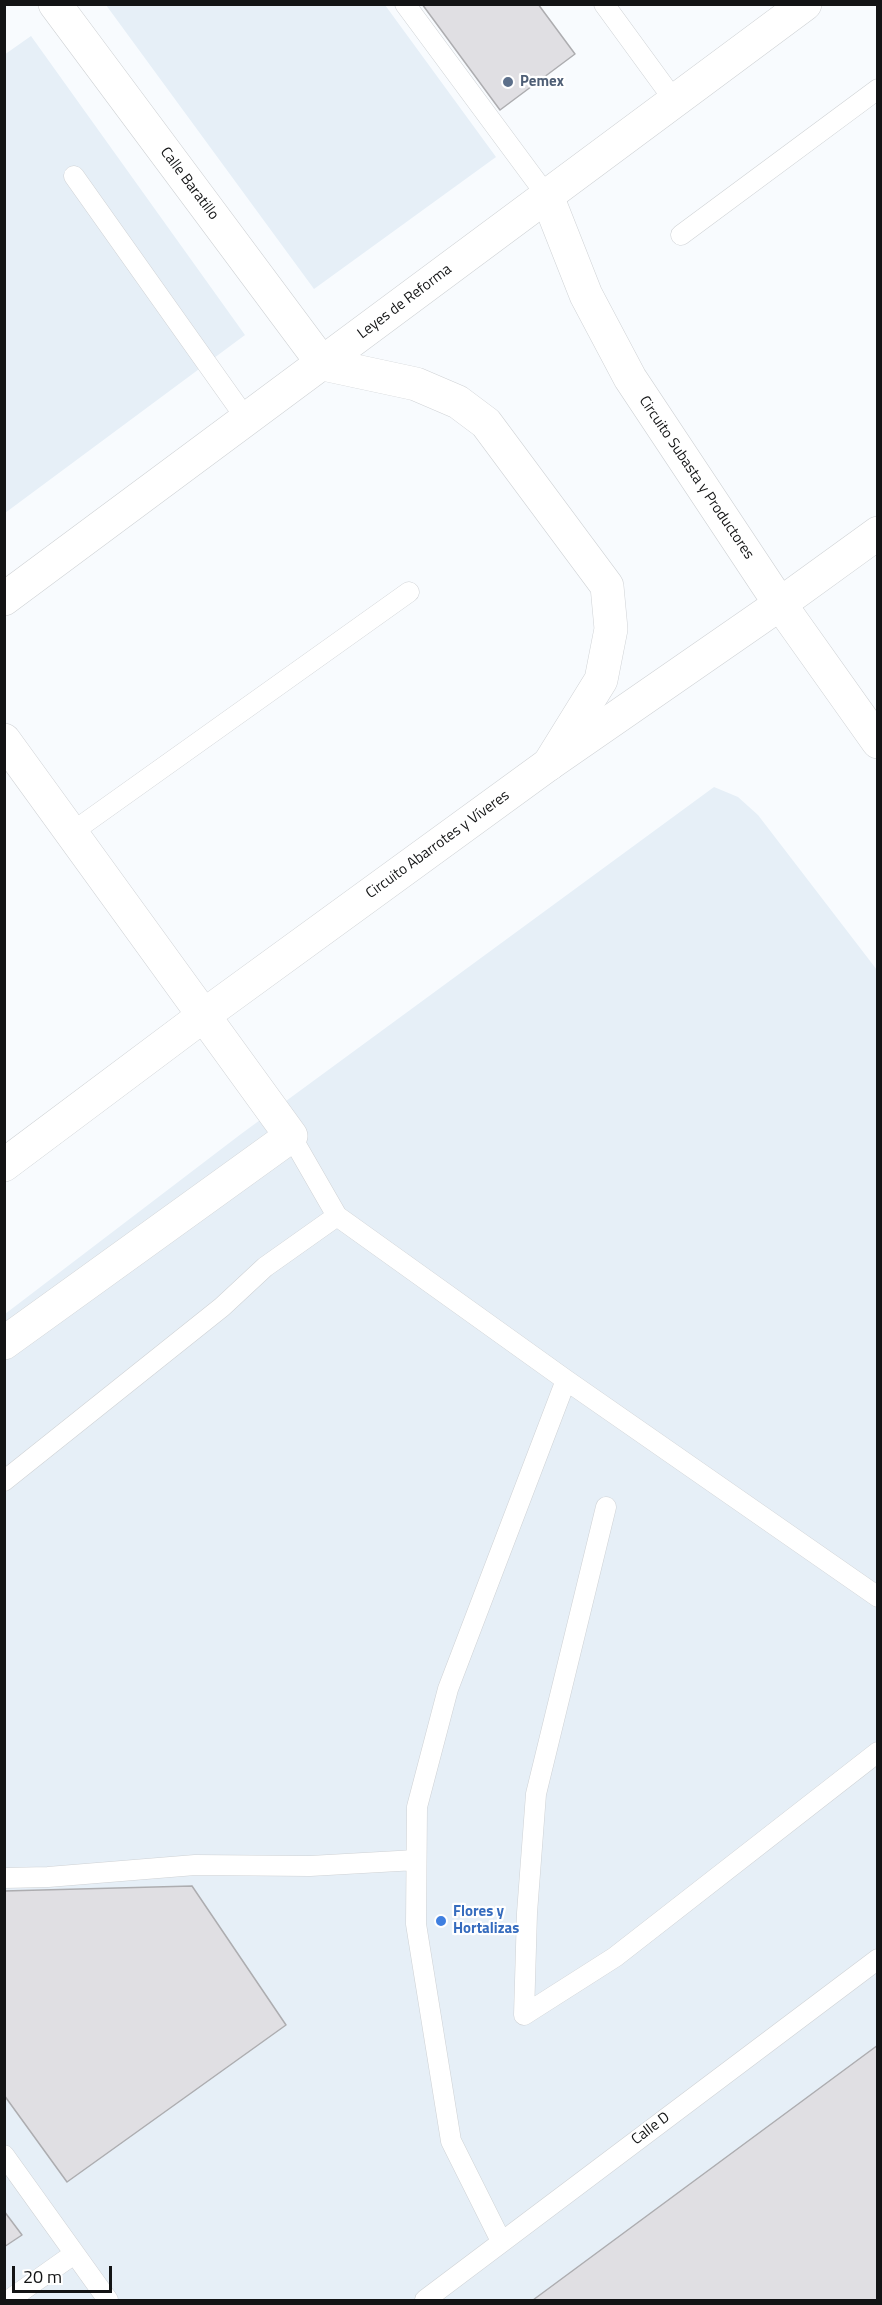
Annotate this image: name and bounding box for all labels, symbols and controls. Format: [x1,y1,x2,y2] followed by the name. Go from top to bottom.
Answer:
[520,73,564,91] place label: Pemex
[501,75,515,89] marker: Pemex
[156,144,222,224] street label: Calle Baratillo
[354,261,456,343] street label: Leyes de Reforma
[635,393,757,563] street label: Circuito Subasta y Productores
[363,787,513,903] street label: Circuito Abarrotes y Víveres
[453,1903,519,1938] place label: Flores y Hortalizas
[434,1914,448,1928] marker: Flores y Hortalizas
[628,2109,674,2149] street label: Calle D
[15,2254,116,2292] scale bar
[23,2263,62,2290] text: 20 m

